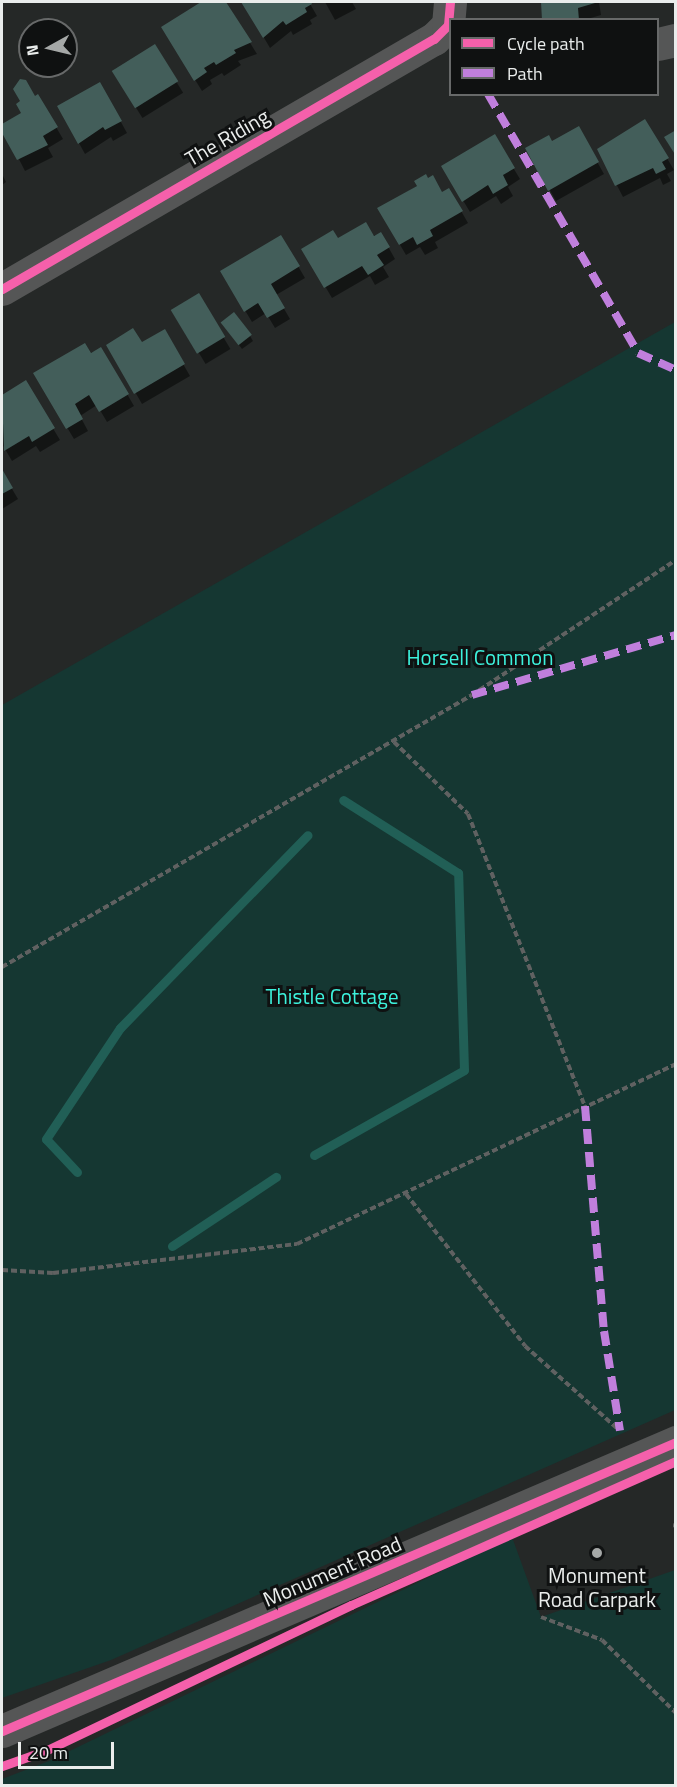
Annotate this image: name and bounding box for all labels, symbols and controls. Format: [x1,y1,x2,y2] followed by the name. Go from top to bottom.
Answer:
[18,18,78,78] north arrow
[449,18,659,96] legend
[507,30,585,57] text: Cycle path
[20,43,45,57] text: N
[507,60,543,87] text: Path
[180,103,274,171] street label: The Riding
[407,644,553,670] park label: Horsell Common
[265,983,399,1009] park label: Thistle Cottage
[259,1531,405,1611] street label: Monument Road
[590,1546,604,1560] marker: Monument Road Carpark
[538,1562,656,1612] place label: Monument Road Carpark
[21,1730,117,1768] scale bar
[29,1739,68,1766] text: 20 m

